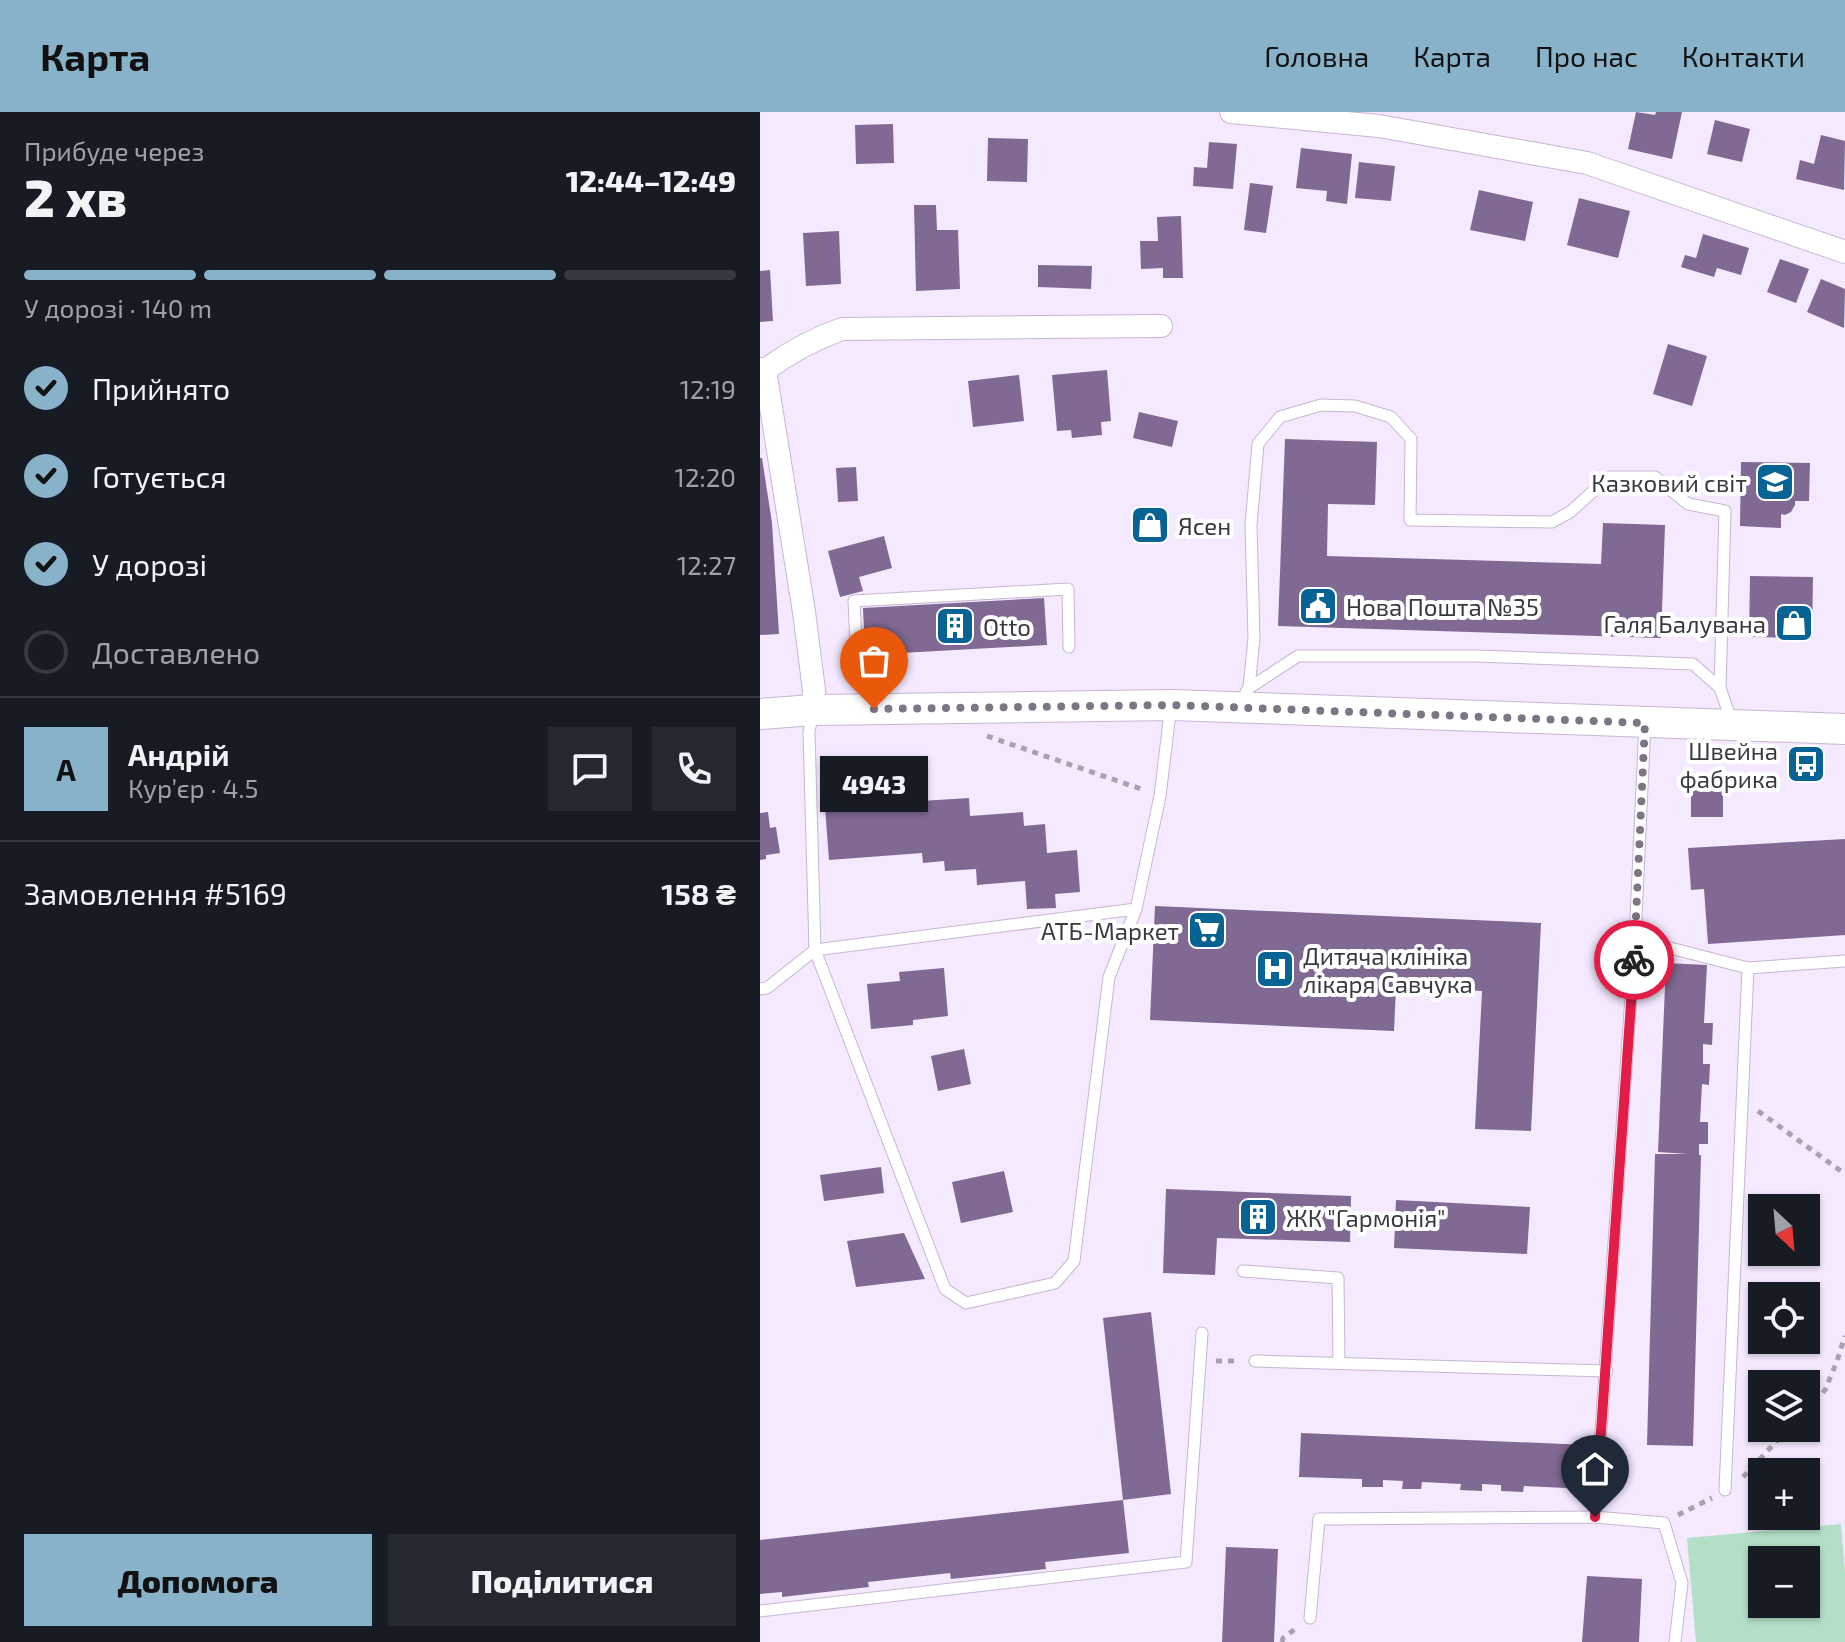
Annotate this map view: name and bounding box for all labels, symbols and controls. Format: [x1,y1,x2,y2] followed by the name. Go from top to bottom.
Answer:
[40,33,150,79] text: Карта
[1264,39,1369,73] text: Головна
[1413,39,1491,73] text: Карта
[1535,39,1638,73] text: Про нас
[1682,39,1805,73] text: Контакти
[24,135,204,166] text: Прибуде через
[566,162,736,198] text: 12:44–12:49
[24,165,127,227] text: 2 хв
[24,292,212,323] text: У дорозі · 140 m
[24,366,68,410] icon: check
[92,370,230,406] text: Прийнято
[680,373,736,404] text: 12:19
[24,454,68,498] icon: check
[92,458,227,494] text: Готується
[675,461,736,492] text: 12:20
[1754,461,1796,503] school or university icon: Казковий світ
[1591,468,1747,497] place label: Казковий світ
[1129,504,1171,546] shop icon: Ясен
[1178,511,1231,540] place label: Ясен
[24,542,68,586] icon: check
[92,546,207,582] text: У дорозі
[677,549,736,580] text: 12:27
[1297,585,1339,627] public building icon: Нова Пошта №35
[1346,592,1539,621] place label: Нова Пошта №35
[1773,602,1815,644] shop icon: Галя Балувана
[934,605,976,647] building icon: Otto
[1604,609,1766,639] place label: Галя Балувана
[983,612,1031,641] place label: Otto
[840,627,908,709] pin
[92,634,260,670] text: Доставлено
[852,639,896,683] icon: bag
[548,727,632,811] button: chat
[652,727,736,811] button: phone
[128,736,229,772] text: Андрій
[1680,736,1778,793] place label: Швейна фабрика
[1785,743,1827,785] bus stop icon: Швейна фабрика
[56,751,76,787] text: А
[820,757,928,813] callout: 4943
[842,768,906,799] text: 4943
[128,772,258,803] text: Кур’єр · 4.5
[24,875,287,911] text: Замовлення #5169
[661,875,736,911] text: 158 ₴
[1186,909,1228,951] supermarket icon: АТБ-Маркет
[1041,916,1179,945] place label: АТБ-Маркет
[1594,920,1674,1000] courier
[1612,938,1656,982] icon: bike
[1303,941,1473,999] place label: Дитяча клініка лікаря Савчука
[1254,948,1296,990] hospital icon: Дитяча клініка лікаря Савчука
[1748,1194,1820,1266] north arrow
[1748,1194,1820,1618] map controls
[1237,1196,1279,1238] building icon: ЖК "Гармонія"
[1286,1203,1445,1232] place label: ЖК "Гармонія"
[1748,1282,1820,1354] button: locate
[1748,1370,1820,1442] button: layers
[1561,1435,1629,1517] pin
[1573,1447,1617,1491] icon: home
[1748,1458,1820,1530] button: +
[24,1534,372,1626] button: Допомога
[388,1534,736,1626] button: Поділитися
[1748,1546,1820,1618] button: −

